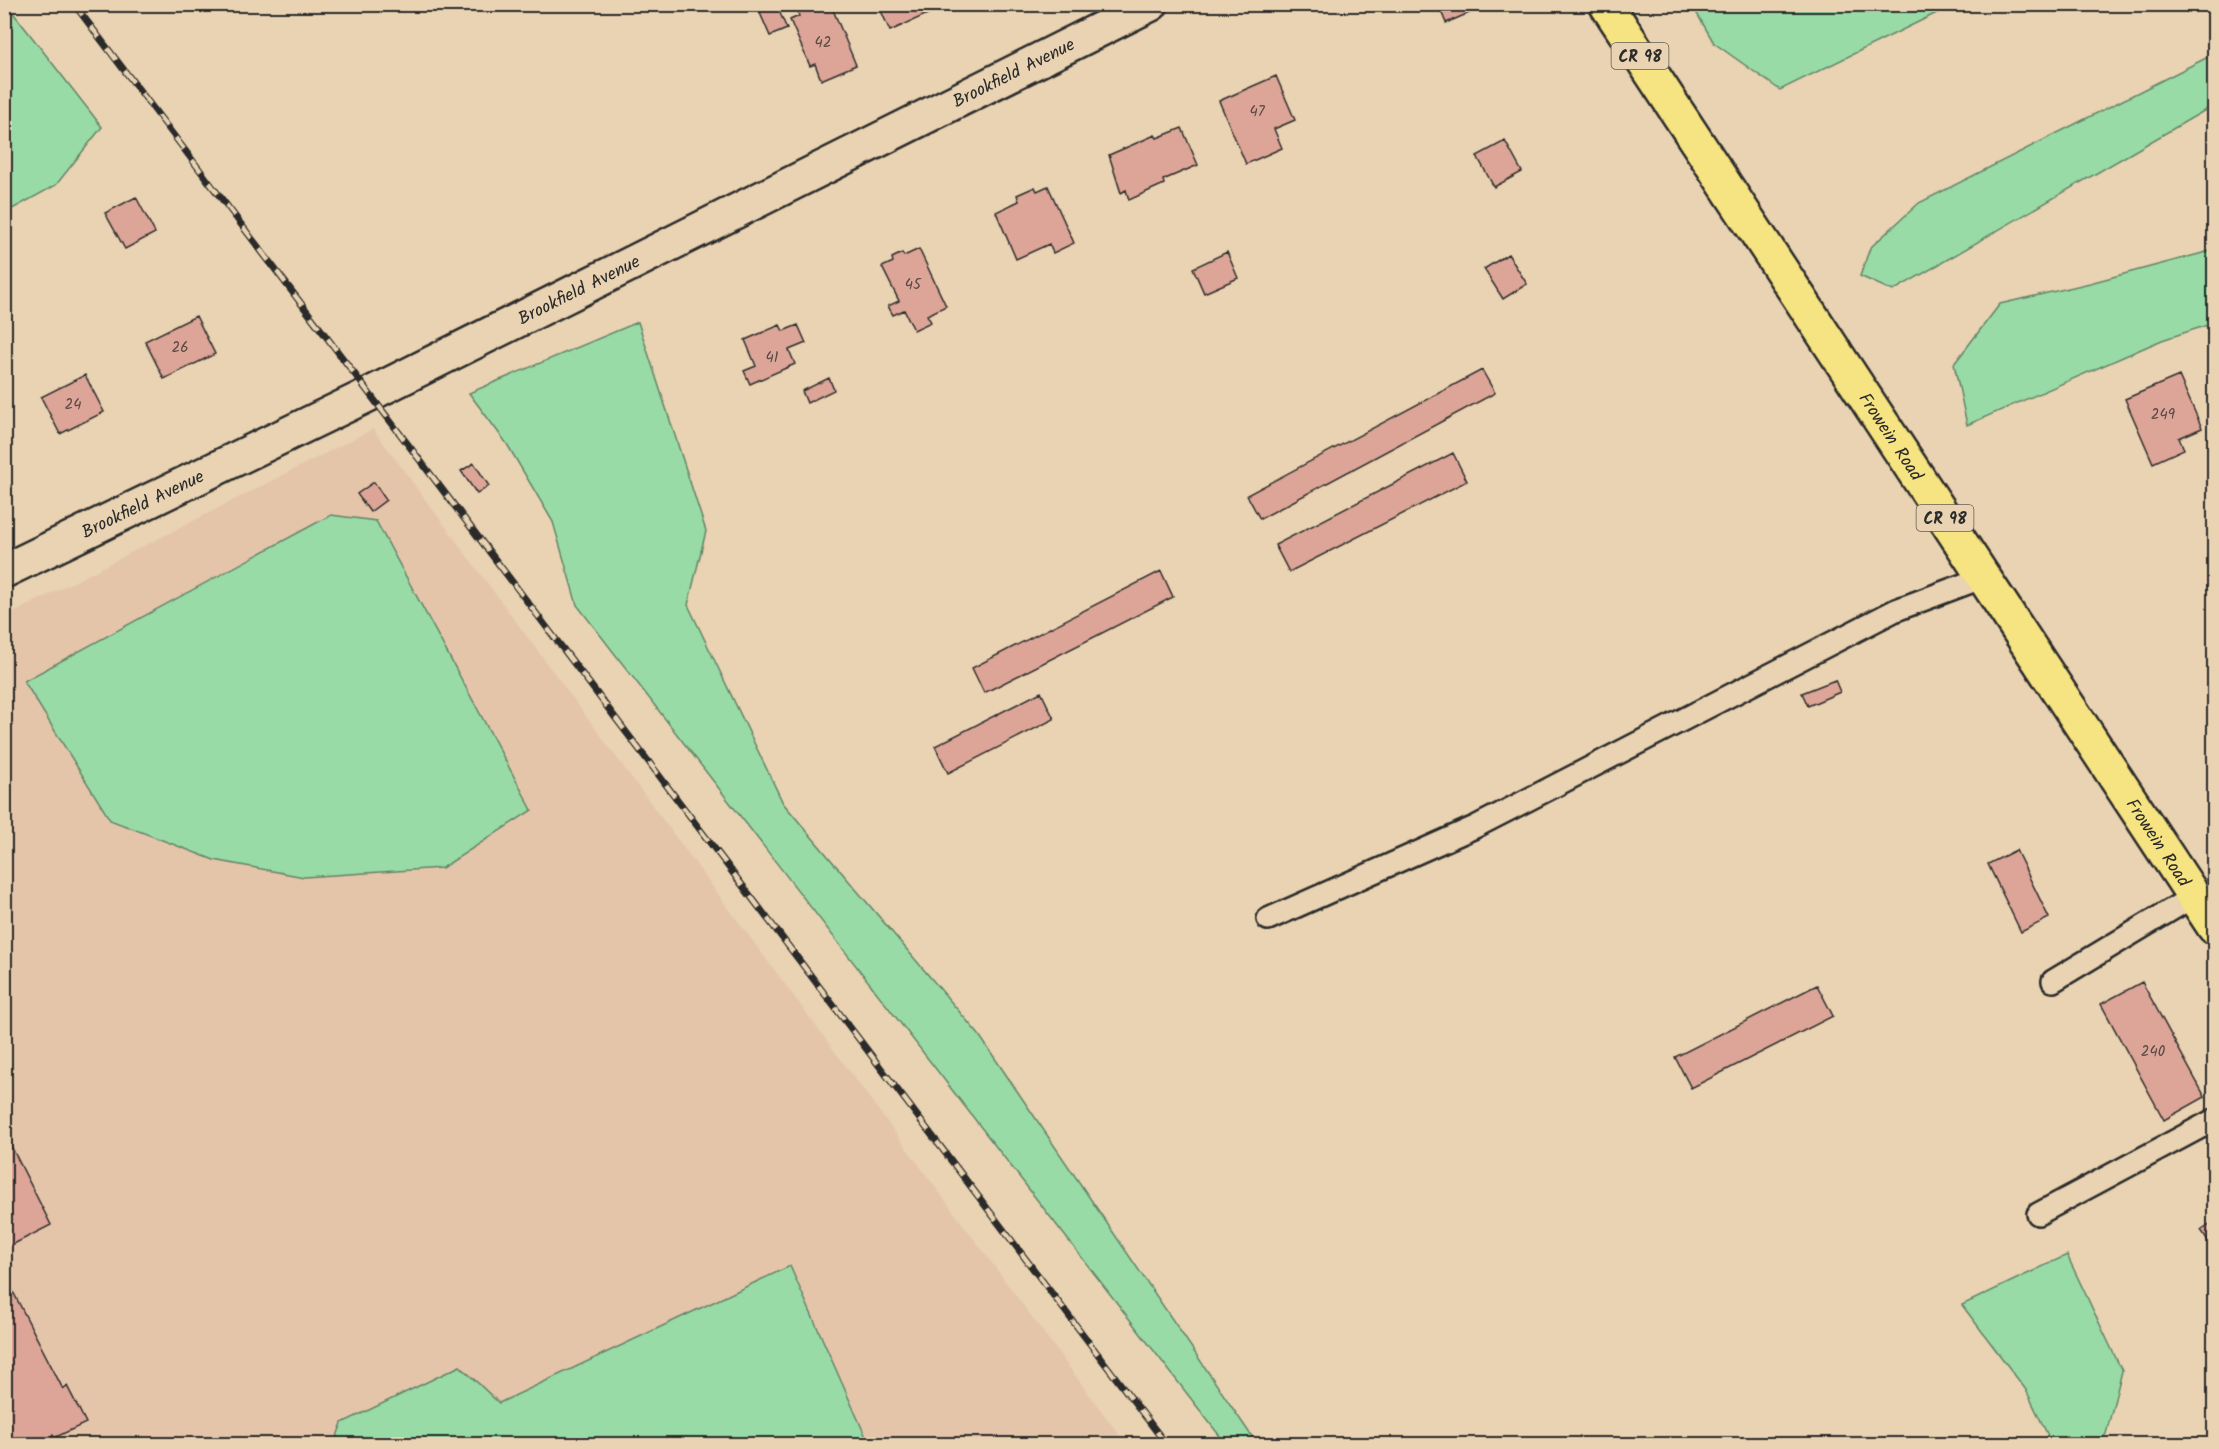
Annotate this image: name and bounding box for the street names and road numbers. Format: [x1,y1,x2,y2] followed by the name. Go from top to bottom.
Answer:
[948,31,1081,117] street label: Brookfield Avenue
[1612,43,1668,69] road number: CR 98
[513,248,646,334] street label: Brookfield Avenue
[1850,387,1930,488] street label: Frowein Road
[77,463,210,547] street label: Brookfield Avenue
[1916,505,1974,531] road number: CR 98
[2117,793,2197,894] street label: Frowein Road

